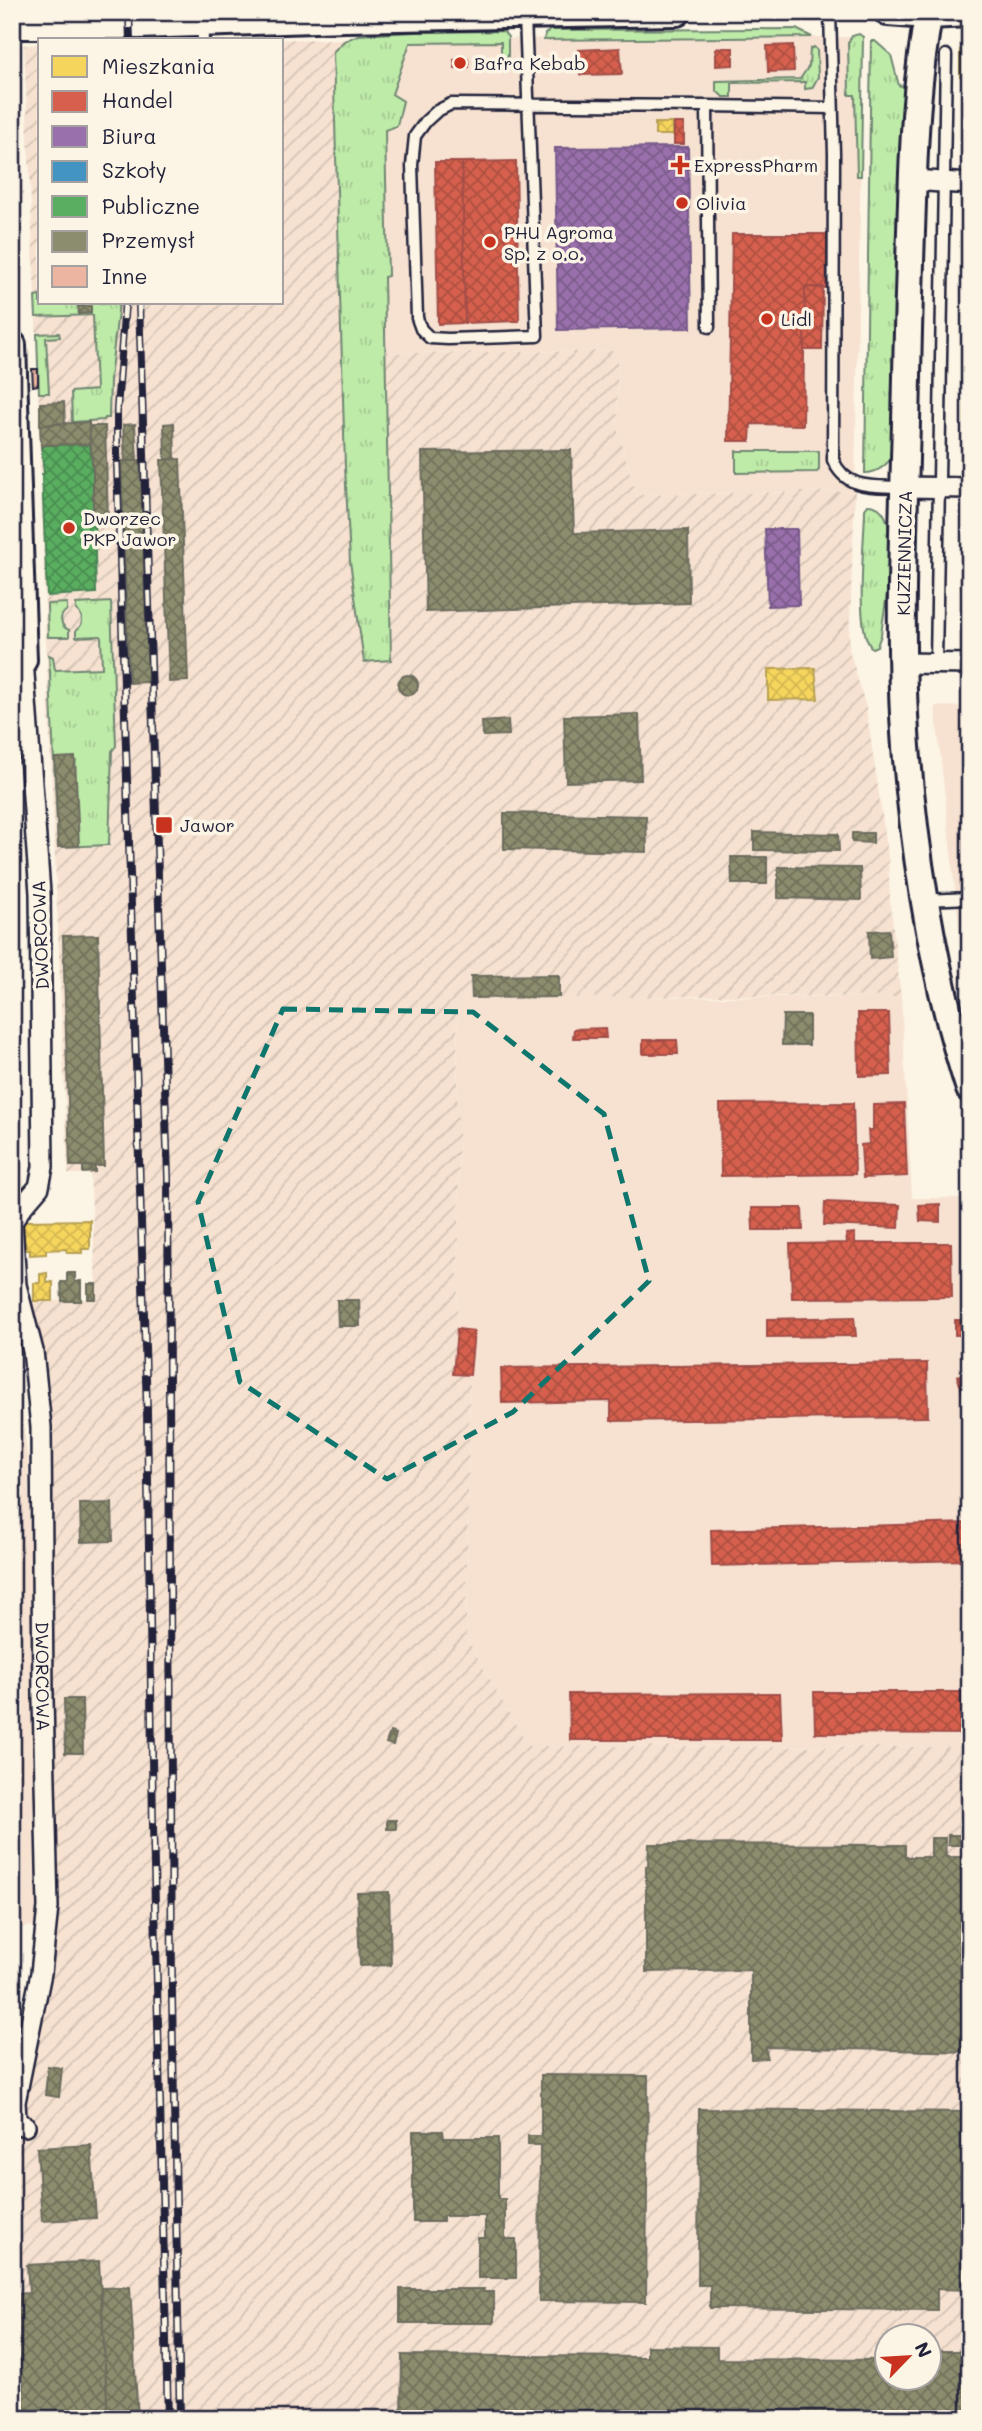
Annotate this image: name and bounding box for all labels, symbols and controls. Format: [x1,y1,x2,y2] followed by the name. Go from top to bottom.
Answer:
[38,38,284,304] legend
[474,51,586,75] place label: Bafra Kebab
[102,52,215,79] text: Mieszkania
[452,55,468,71] marker: Bafra Kebab
[102,86,173,113] text: Handel
[102,122,157,149] text: Biura
[694,153,818,177] place label: ExpressPharm
[102,156,167,183] text: Szkoły
[672,157,688,173] marker: ExpressPharm
[696,191,747,215] place label: Olivia
[102,192,200,219] text: Publiczne
[674,195,690,211] marker: Olivia
[504,220,614,265] place label: PHU Agroma Sp. z o.o.
[102,226,195,253] text: Przemysł
[482,234,498,250] marker: PHU Agroma Sp. z o.o.
[102,262,147,289] text: Inne
[781,307,812,331] place label: Lidl
[759,311,775,327] marker: Lidl
[891,490,917,616] street label: KUZIENNICZA
[83,506,176,551] place label: Dworzec PKP Jawor
[61,520,77,536] marker: Dworzec PKP Jawor
[180,813,235,837] place label: Jawor
[154,815,174,835] marker: Jawor
[26,880,54,990] street label: DWORCOWA
[30,1622,56,1731] street label: DWORCOWA
[874,2322,944,2392] north arrow
[909,2338,938,2361] text: N

